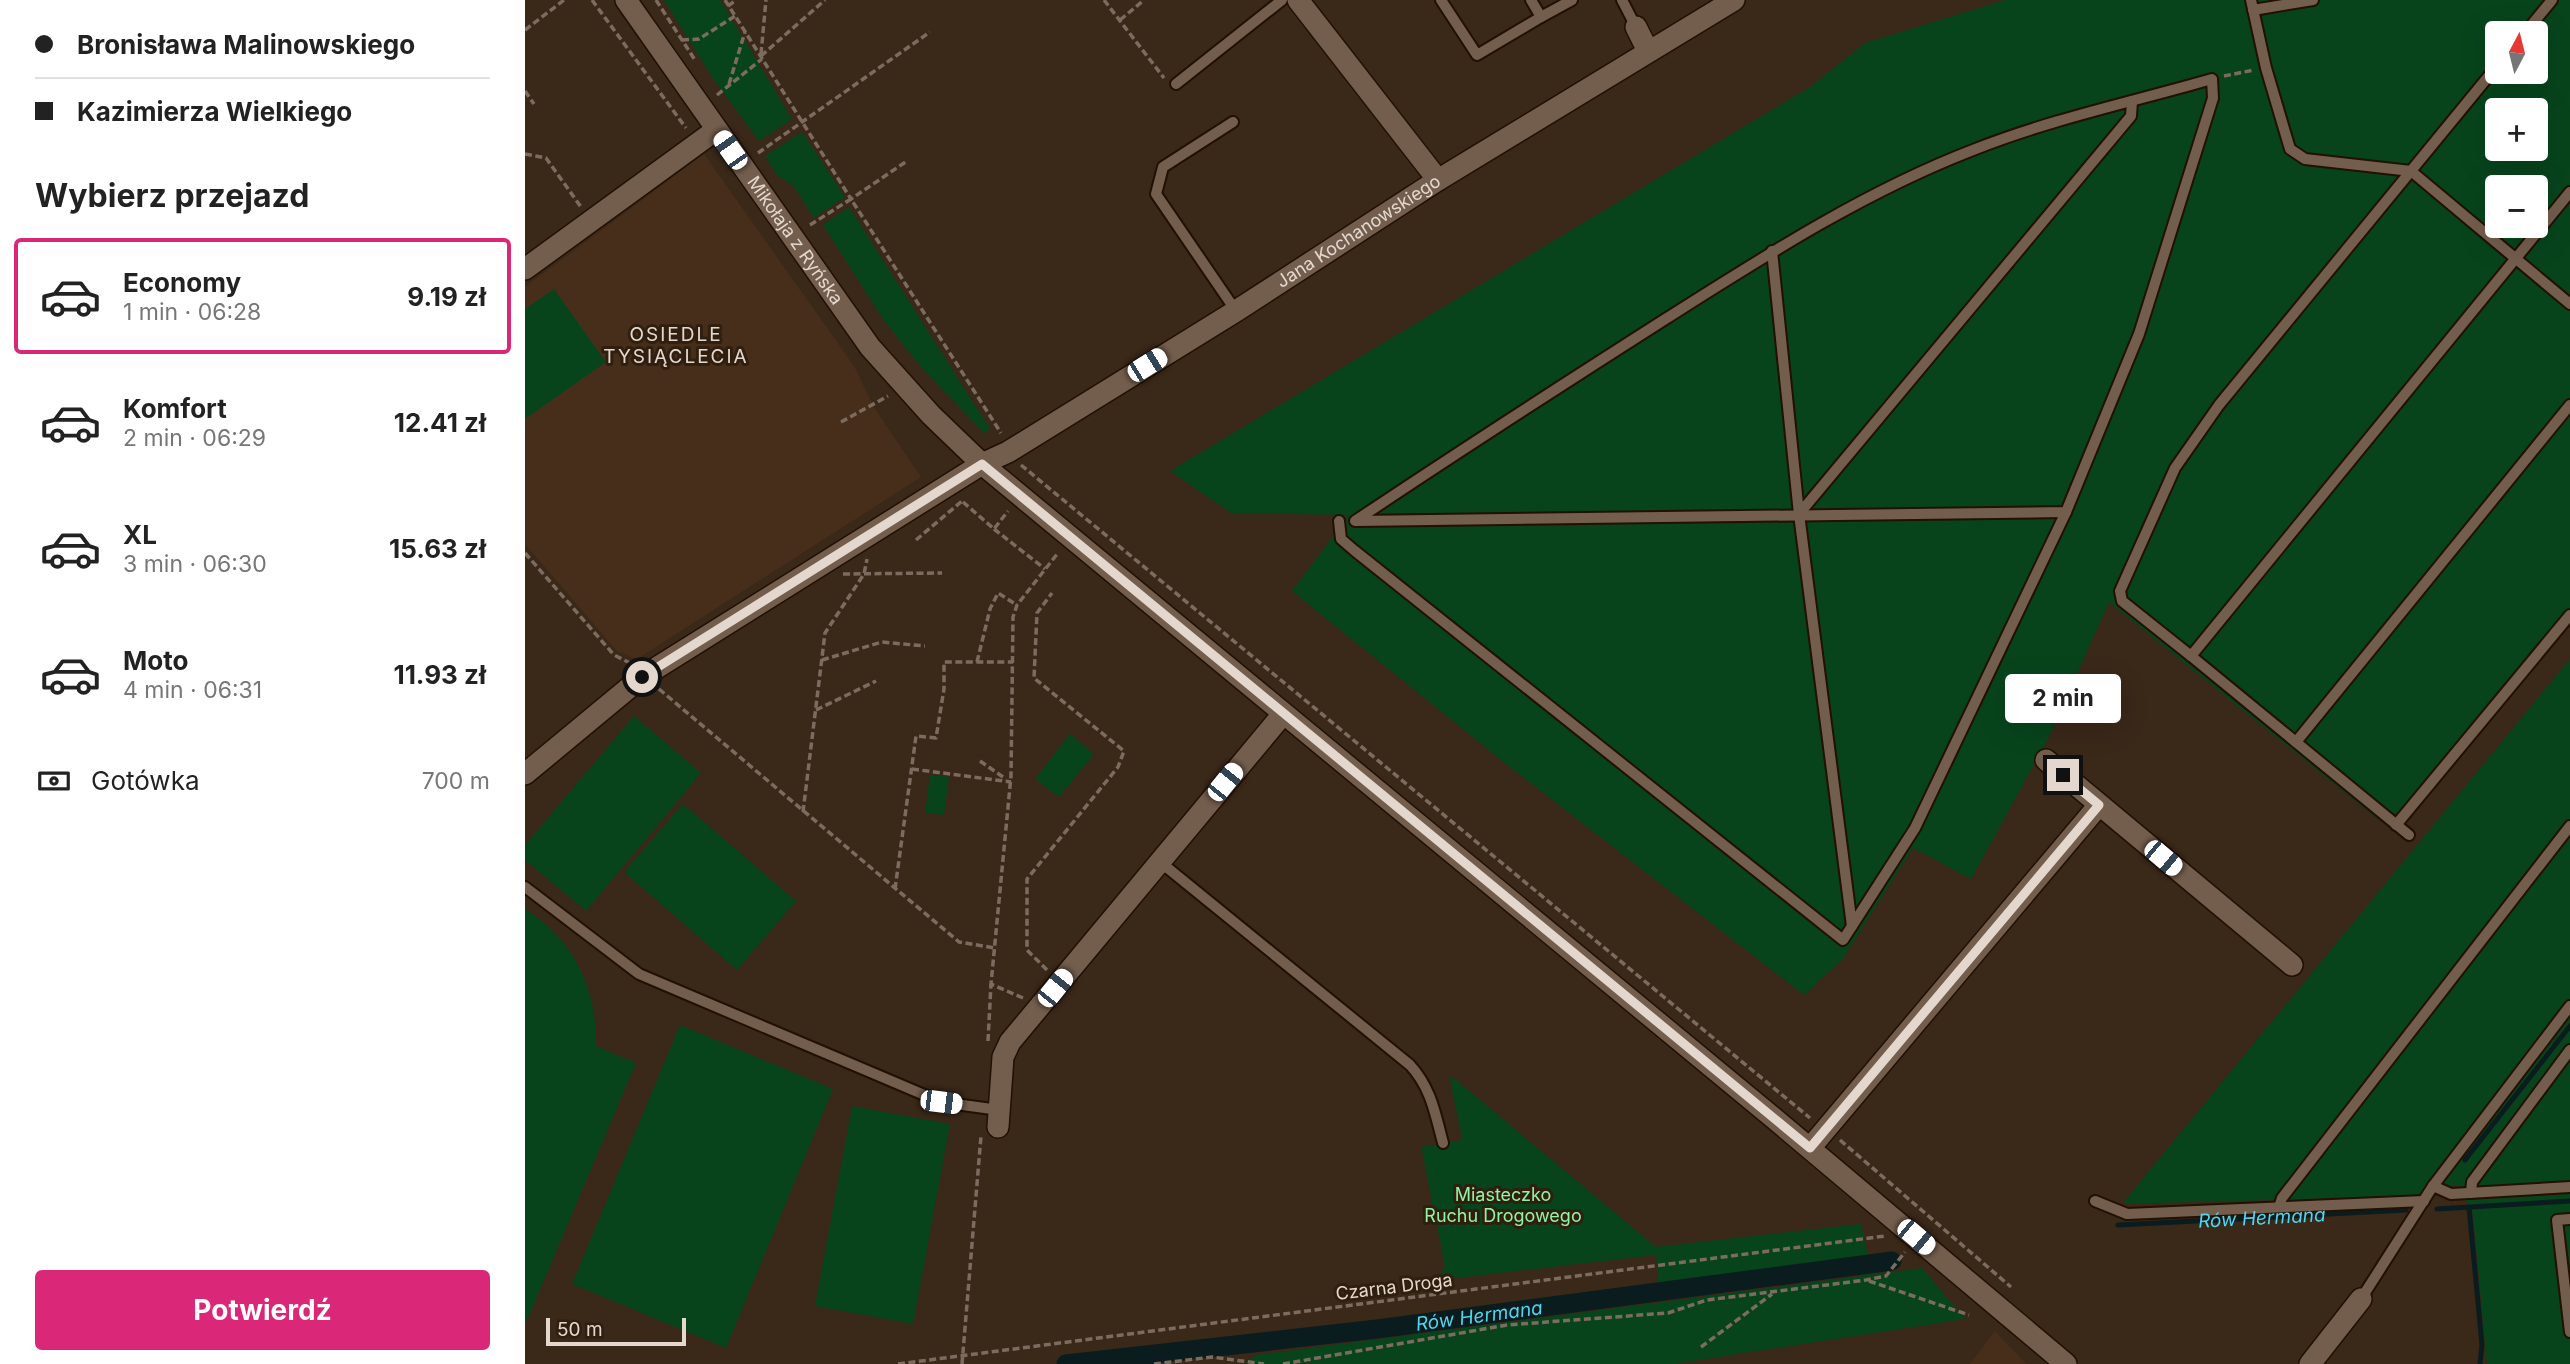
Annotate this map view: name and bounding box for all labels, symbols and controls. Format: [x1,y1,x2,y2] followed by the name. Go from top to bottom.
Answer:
[2485,21,2548,84] north arrow
[2485,21,2548,238] map controls
[77,29,415,60] text: Bronisława Malinowskiego
[77,96,352,127] text: Kazimierza Wielkiego
[2485,98,2548,161] button: +
[710,127,751,173] car
[1272,170,1444,292] street label: Jana Kochanowskiego
[743,172,848,308] street label: Mikołaja z Ryńska
[2485,175,2548,238] button: −
[35,176,309,215] text: Wybierz przejazd
[39,265,102,328] icon: car
[123,267,241,298] text: Economy
[407,281,486,312] text: 9.19 zł
[123,298,261,326] text: 1 min · 06:28
[603,323,749,368] district label: OSIEDLE TYSIĄCLECIA
[1124,345,1171,385] car
[39,391,102,454] icon: car
[123,393,227,424] text: Komfort
[394,407,486,438] text: 12.41 zł
[123,424,266,452] text: 2 min · 06:29
[39,517,102,580] icon: car
[123,519,157,550] text: XL
[389,533,486,564] text: 15.63 zł
[123,550,267,578] text: 3 min · 06:30
[39,643,102,706] icon: car
[123,645,188,676] text: Moto
[393,659,486,690] text: 11.93 zł
[626,661,658,693] route start
[2005,674,2121,722] callout: 2 min
[123,676,262,704] text: 4 min · 06:31
[2032,684,2094,712] text: 2 min
[1204,759,1247,805] car
[2047,759,2079,791] route end
[35,762,73,800] icon: cash
[91,765,200,796] text: Gotówka
[422,767,490,795] text: 700 m
[2141,836,2186,880] car
[1034,965,1077,1011] car
[919,1089,964,1115] car
[1424,1184,1582,1226] park label: Miasteczko Ruchu Drogowego
[2197,1203,2327,1233] water label: Rów Hermana
[1894,1215,1939,1259] car
[1334,1269,1454,1304] street label: Czarna Droga
[35,1270,490,1350] button: Potwierdź
[1414,1296,1544,1336] water label: Rów Hermana
[546,1315,686,1347] scale bar
[557,1318,603,1341] text: 50 m

